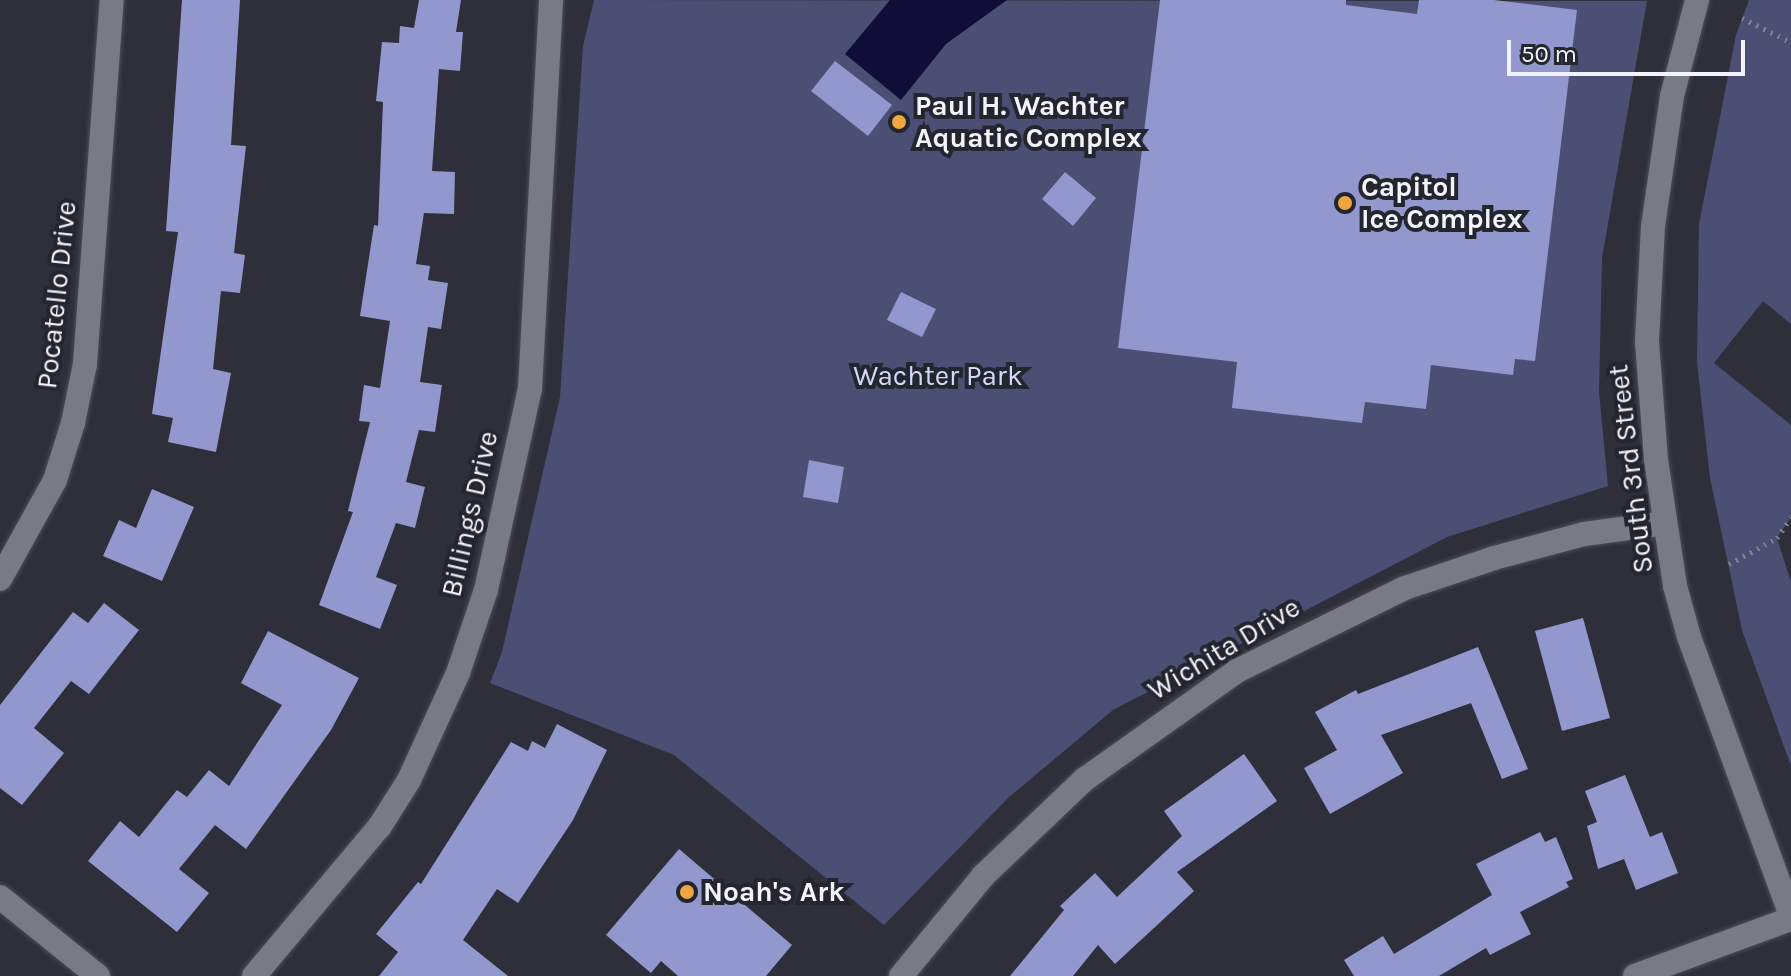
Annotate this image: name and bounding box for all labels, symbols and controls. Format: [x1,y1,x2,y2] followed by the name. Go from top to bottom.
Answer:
[1511,24,1749,74] scale bar
[1521,40,1577,68] text: 50 m
[915,89,1142,155] place label: Paul H. Wachter Aquatic Complex
[890,113,908,131] marker: Paul H. Wachter Aquatic Complex
[1361,170,1522,236] place label: Capitol Ice Complex
[1336,194,1354,212] marker: Capitol Ice Complex
[30,199,84,391] street label: Pocatello Drive
[853,359,1023,393] park label: Wachter Park
[1602,363,1660,575] street label: South 3rd Street
[435,428,505,600] street label: Billings Drive
[1142,591,1306,707] street label: Wichita Drive
[703,875,845,909] place label: Noah's Ark
[678,883,696,901] marker: Noah's Ark

